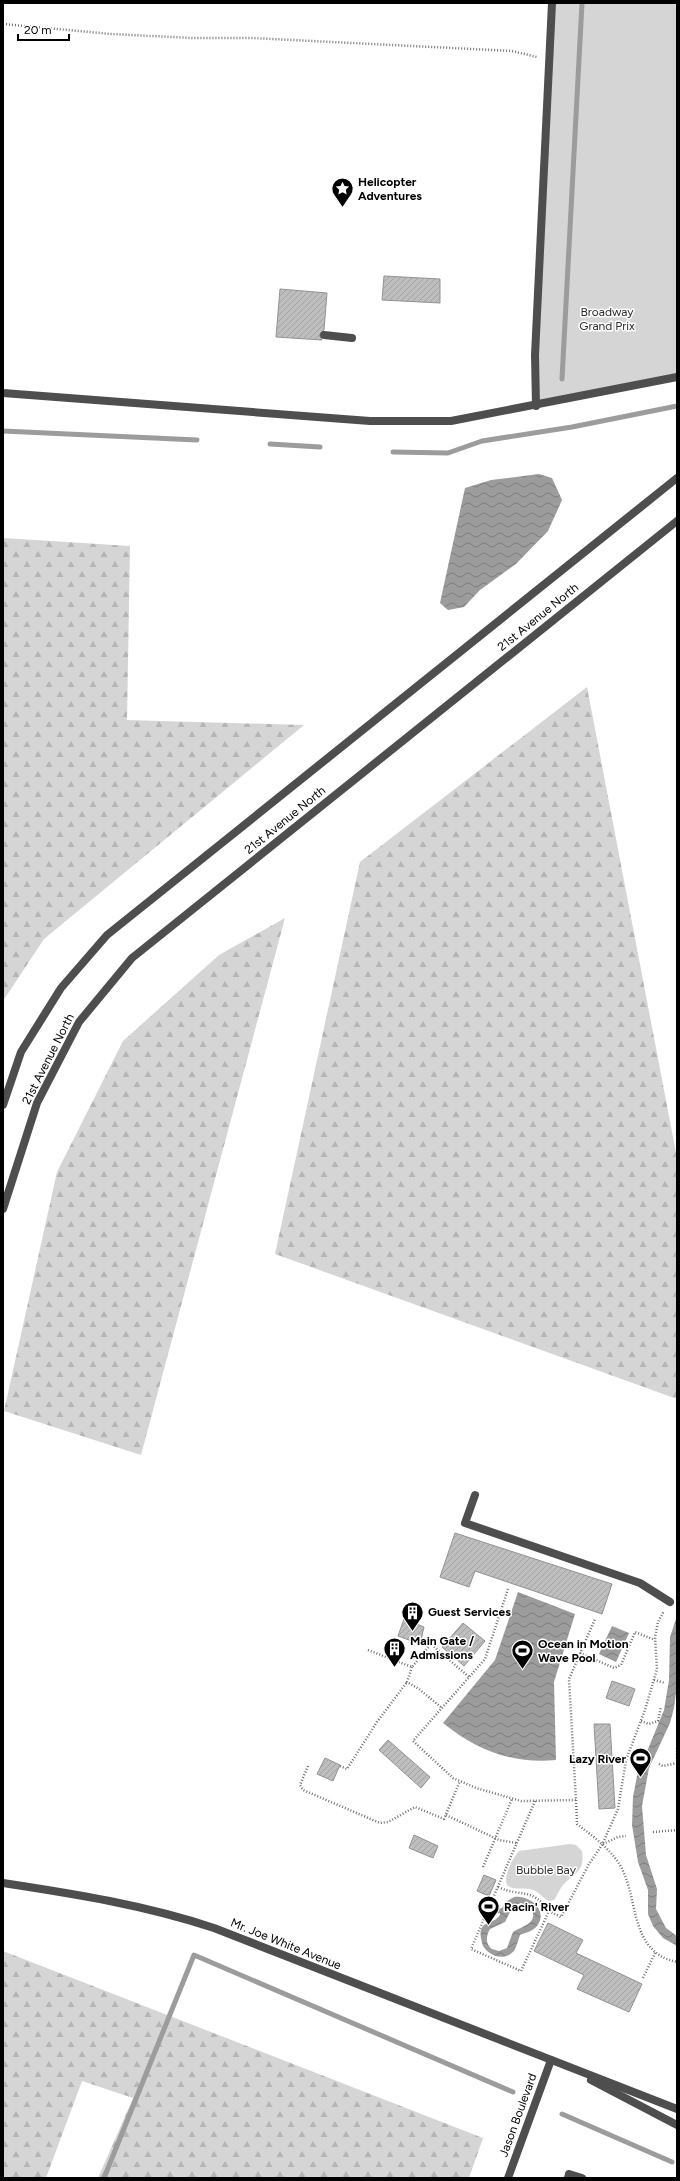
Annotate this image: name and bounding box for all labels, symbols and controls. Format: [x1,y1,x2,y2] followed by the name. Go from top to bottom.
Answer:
[18,16,69,42] scale bar
[24,23,52,37] text: 20 m
[358,175,422,203] place label: Helicopter Adventures
[330,176,356,209] place icon: Helicopter Adventures
[579,305,635,333] park label: Broadway Grand Prix
[495,580,581,654] street label: 21st Avenue North
[242,783,328,857] street label: 21st Avenue North
[19,1011,77,1107] street label: 21st Avenue North
[399,1599,425,1632] building icon: Guest Services
[428,1605,511,1619] place label: Guest Services
[410,1634,474,1662] place label: Main Gate / Admissions
[382,1635,408,1668] building icon: Main Gate / Admissions
[538,1637,629,1665] place label: Ocean in Motion Wave Pool
[509,1638,535,1671] sports icon: Ocean in Motion Wave Pool
[628,1746,654,1779] sports icon: Lazy River
[569,1752,626,1766] place label: Lazy River
[516,1863,577,1877] park label: Bubble Bay
[476,1894,502,1927] sports icon: Racin' River
[504,1900,569,1914] place label: Racin' River
[229,1915,344,1973] street label: Mr. Joe White Avenue
[496,2071,540,2159] street label: Jason Boulevard

